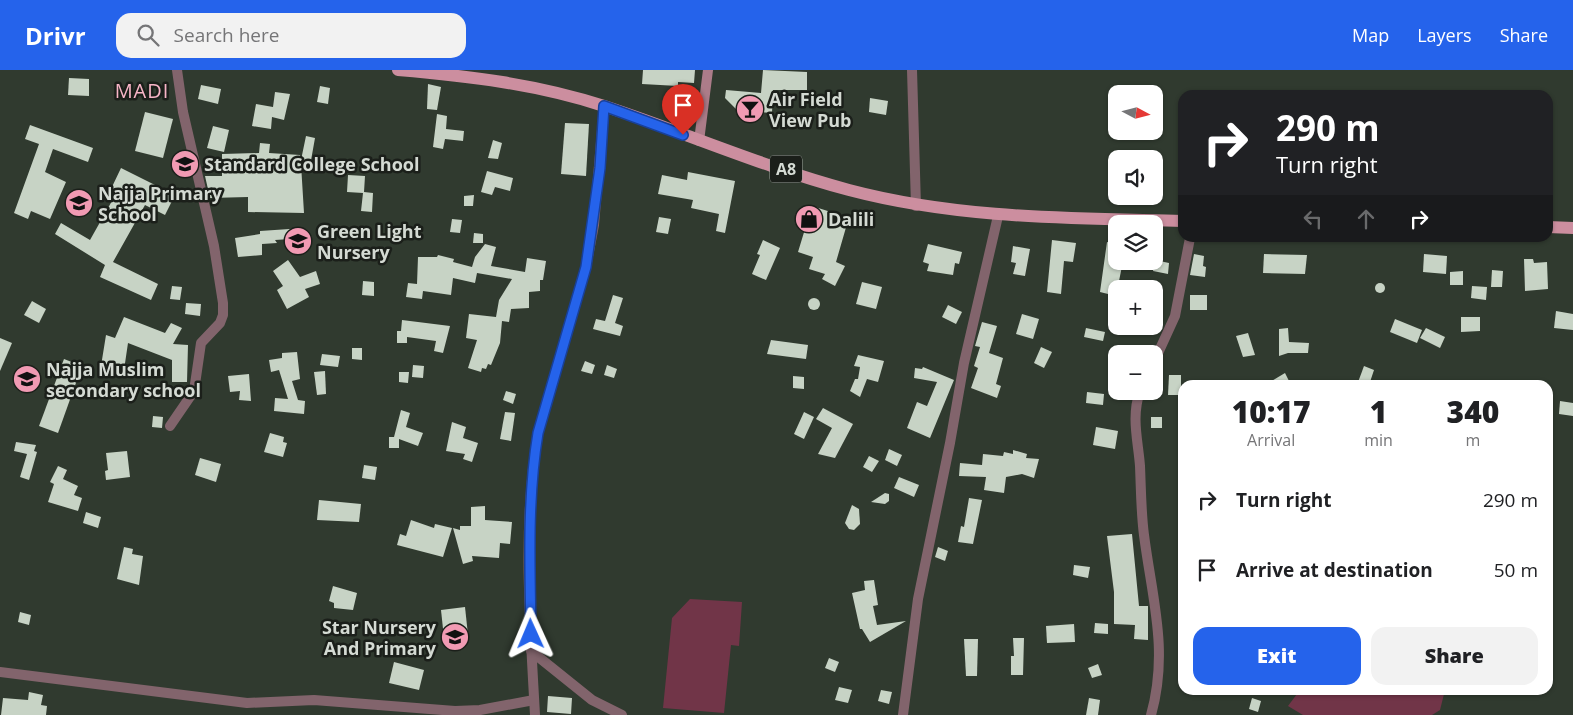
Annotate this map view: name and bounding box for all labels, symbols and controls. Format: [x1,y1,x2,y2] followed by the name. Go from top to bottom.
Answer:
[116,13,466,58] search box
[25,19,86,52] text: Drivr
[134,21,162,49] icon: search
[174,22,279,48] text: Search here
[1352,23,1389,47] text: Map
[1417,23,1472,47] text: Layers
[1500,23,1548,47] text: Share
[115,77,169,104] district label: MADI
[662,84,704,135] pin
[1108,85,1162,140] north arrow
[1108,85,1163,400] map controls
[769,87,851,132] place label: Air Field View Pub
[669,91,697,119] icon: arrive
[735,94,765,124] bar icon: Air Field View Pub
[1276,104,1380,151] text: 290 m
[1193,110,1258,175] icon: right
[170,149,200,179] school or university icon: Standard College School
[1276,149,1378,179] text: Turn right
[1108,150,1163,205] button: sound
[204,152,419,176] place label: Standard College School
[770,156,802,182] road number: A8
[98,181,223,226] place label: Najja Primary School
[64,188,94,218] school or university icon: Najja Primary School
[794,204,824,234] shop icon: Dalili
[1299,205,1327,233] icon: left
[1352,205,1380,233] icon: ahead
[1405,205,1433,233] icon: right
[828,207,874,231] place label: Dalili
[1108,215,1163,270] button: layers
[317,219,422,264] place label: Green Light Nursery
[283,226,313,256] school or university icon: Green Light Nursery
[1108,280,1163,335] button: +
[1108,345,1163,400] button: −
[46,357,201,402] place label: Najja Muslim secondary school
[12,364,42,394] school or university icon: Najja Muslim secondary school
[1232,391,1311,432] text: 10:17
[1370,391,1387,432] text: 1
[1447,391,1499,432] text: 340
[1247,429,1295,451] text: Arrival
[1364,429,1393,451] text: min
[1466,429,1480,451] text: m
[1193,486,1221,514] icon: right
[1236,487,1331,513] text: Turn right
[1483,487,1538,513] text: 290 m
[1193,556,1221,584] icon: arrive
[1236,557,1433,583] text: Arrive at destination
[1494,557,1538,583] text: 50 m
[504,607,556,659] position arrow
[322,615,437,660] place label: Star Nursery And Primary
[440,622,470,652] school or university icon: Star Nursery And Primary
[1193,627,1361,685] button: Exit
[1371,627,1538,685] button: Share

